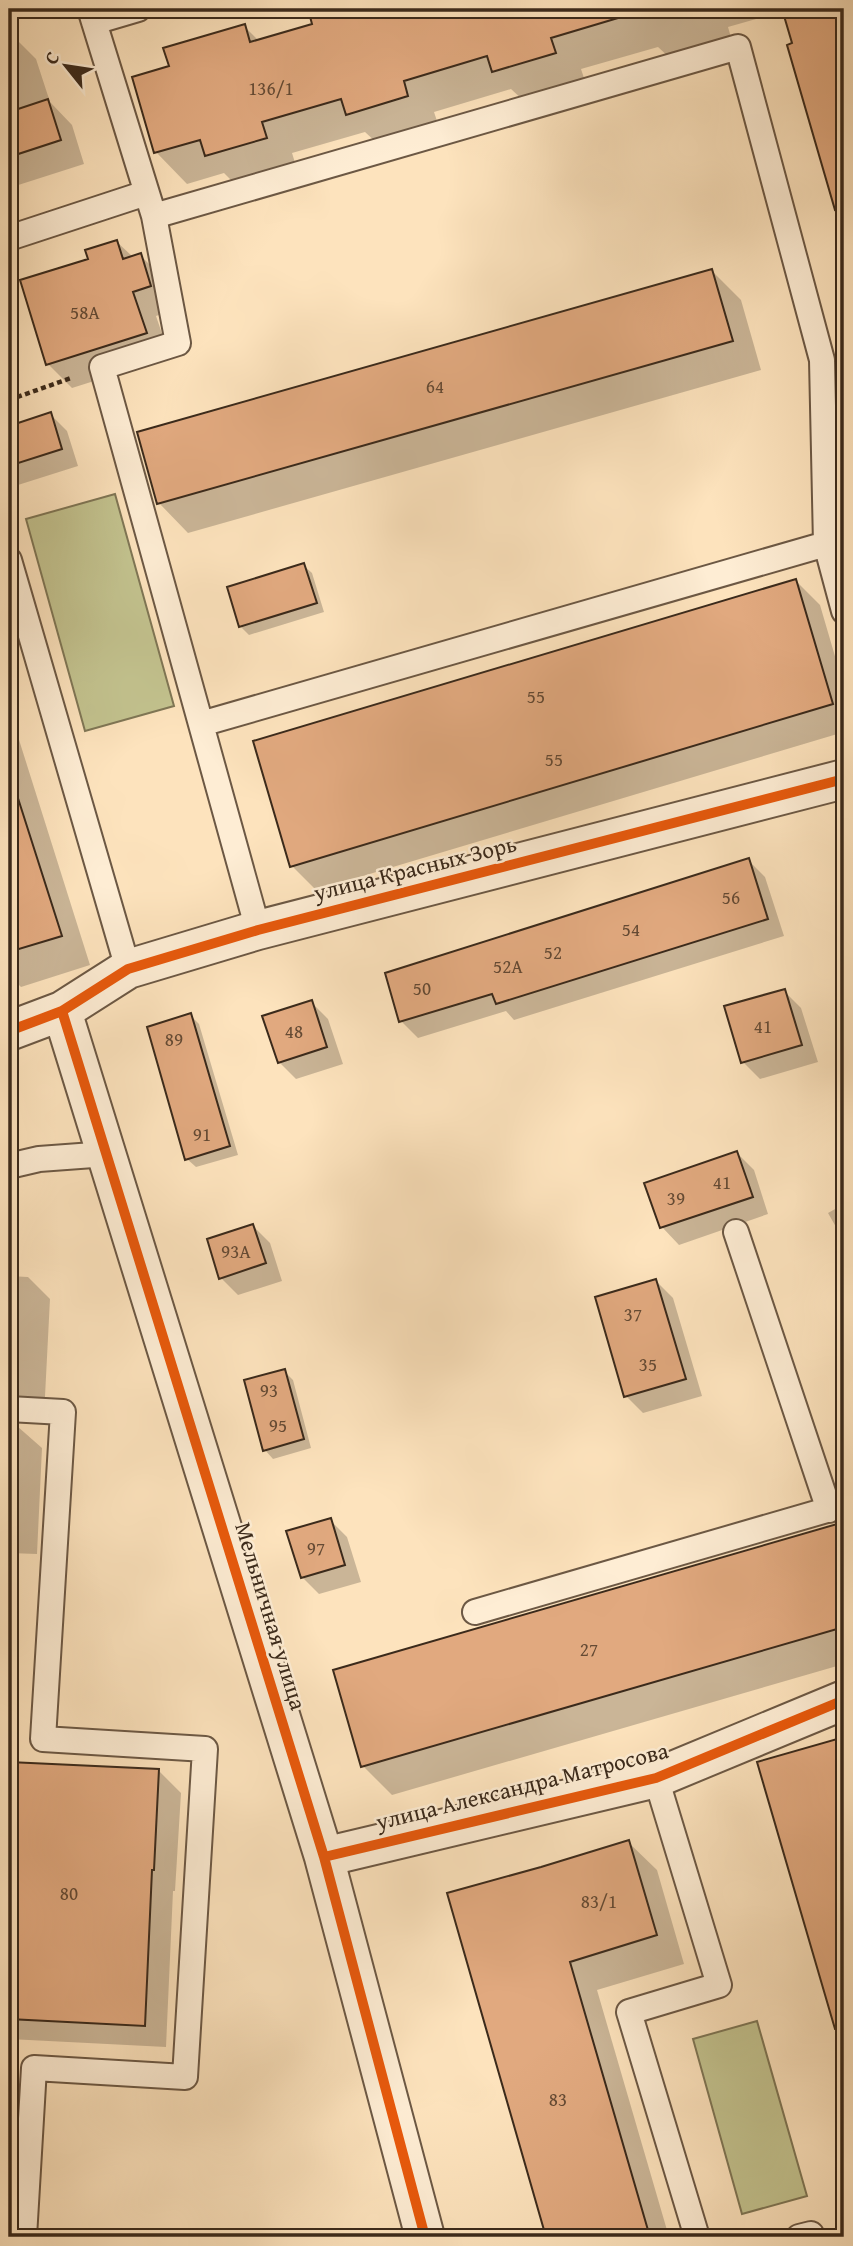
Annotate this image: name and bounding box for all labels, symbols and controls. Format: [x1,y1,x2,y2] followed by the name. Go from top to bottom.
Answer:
[32,32,102,102] north arrow
[36,46,66,69] text: С
[248,74,294,102] house number: 136/1
[70,298,100,326] house number: 58А
[426,372,444,400] house number: 64
[527,682,545,710] house number: 55
[545,745,563,773] house number: 55
[309,826,520,909] street label: улица Красных Зорь
[722,883,740,911] house number: 56
[622,915,640,943] house number: 54
[544,938,562,966] house number: 52
[493,952,523,980] house number: 52А
[413,974,431,1002] house number: 50
[754,1012,772,1040] house number: 41
[285,1017,303,1045] house number: 48
[165,1025,183,1053] house number: 89
[193,1120,211,1148] house number: 91
[713,1168,731,1196] house number: 41
[667,1184,685,1212] house number: 39
[221,1237,251,1265] house number: 93А
[624,1300,642,1328] house number: 37
[639,1350,657,1378] house number: 35
[260,1376,278,1404] house number: 93
[269,1411,287,1439] house number: 95
[227,1518,316,1714] street label: Мельничная улица
[307,1534,325,1562] house number: 97
[580,1635,598,1663] house number: 27
[371,1733,672,1838] street label: улица Александра Матросова
[60,1879,78,1907] house number: 80
[581,1887,617,1915] house number: 83/1
[549,2085,567,2113] house number: 83

